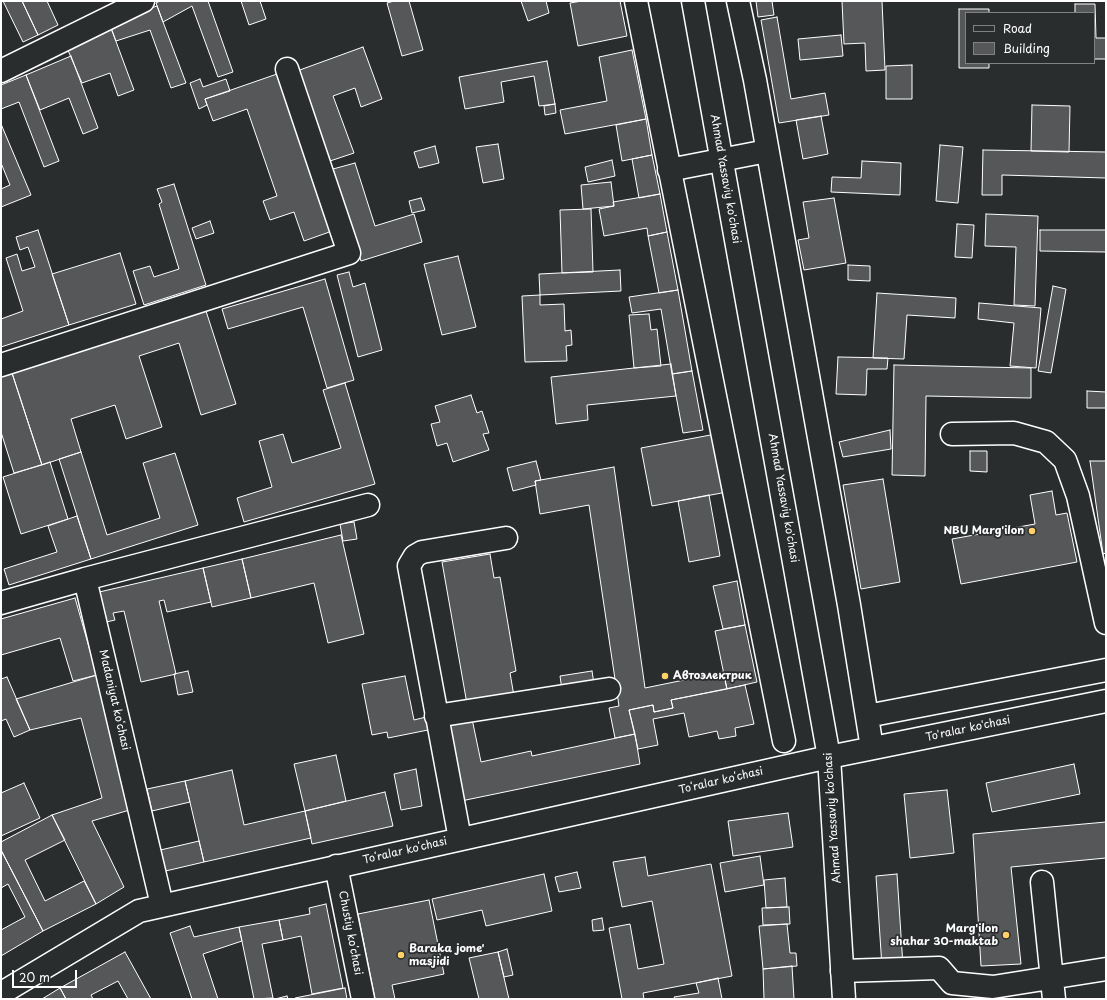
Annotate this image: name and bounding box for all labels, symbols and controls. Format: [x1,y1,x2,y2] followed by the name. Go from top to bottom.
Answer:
[965,12,1095,64] legend
[1003,19,1032,37] text: Road
[1003,39,1050,57] text: Building
[707,113,743,245] street label: Ahmad Yassaviy ko'chasi
[765,432,801,564] street label: Ahmad Yassaviy ko'chasi
[943,524,1024,538] place label: NBU Marg'ilon
[1027,526,1037,536] marker: NBU Marg'ilon
[96,648,132,752] street label: Madaniyat koʻchasi
[673,669,752,683] place label: Автоэлектрик
[660,671,670,681] marker: Автоэлектрик
[924,714,1012,744] street label: To'ralar ko'chasi
[822,752,844,884] street label: Ahmad Yassaviy ko'chasi
[678,765,764,797] street label: Toʻralar koʻchasi
[362,835,448,867] street label: Toʻralar koʻchasi
[335,890,365,976] street label: Chustiy koʻchasi
[890,922,998,948] place label: Marg'ilon shahar 30-maktab
[1001,930,1011,940] marker: Marg'ilon shahar 30-maktab
[409,942,484,968] place label: Baraka jome' masjidi
[396,950,406,960] marker: Baraka jome' masjidi
[14,962,79,988] scale bar
[19,968,50,986] text: 20 m

